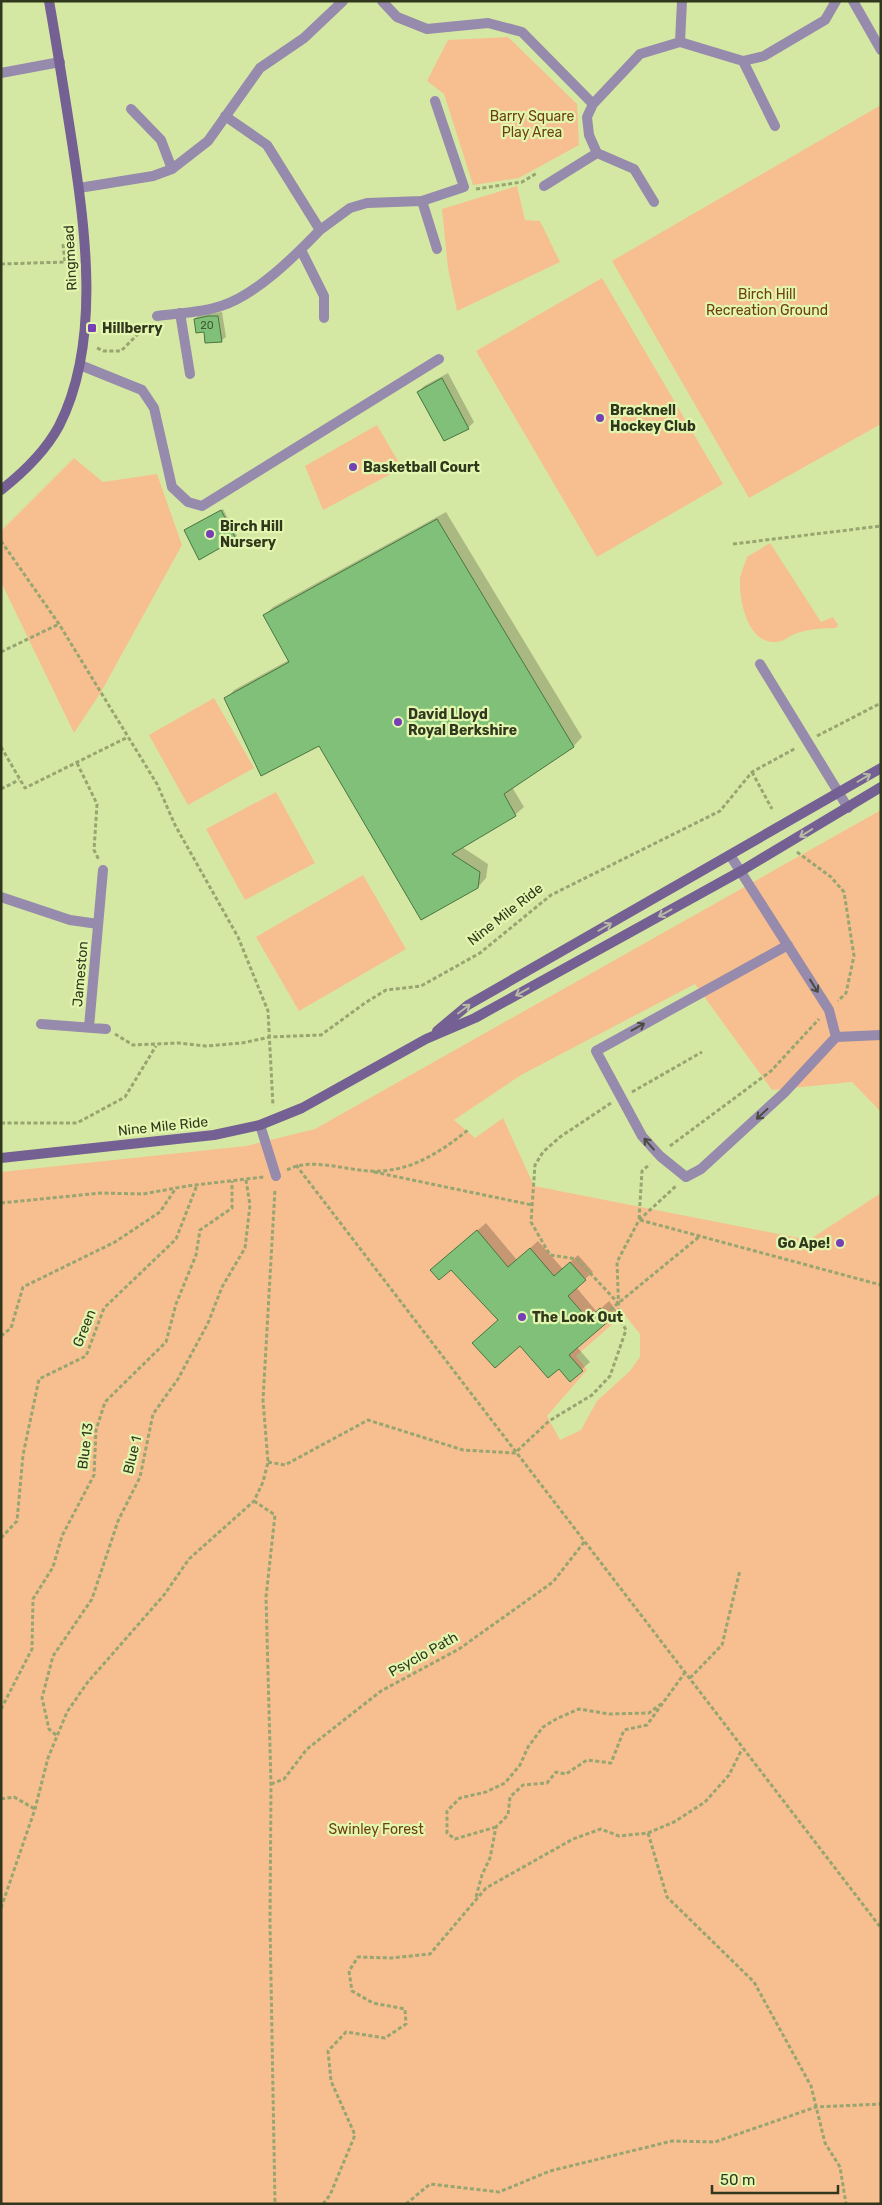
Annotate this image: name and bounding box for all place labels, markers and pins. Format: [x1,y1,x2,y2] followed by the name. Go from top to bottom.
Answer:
[102,320,163,337] place label: Hillberry
[86,322,98,334] marker: Hillberry
[610,402,696,435] place label: Bracknell Hockey Club
[594,412,606,424] marker: Bracknell Hockey Club
[363,459,480,476] place label: Basketball Court
[347,461,359,473] marker: Basketball Court
[220,518,283,551] place label: Birch Hill Nursery
[204,528,216,540] marker: Birch Hill Nursery
[408,706,517,739] place label: David Lloyd Royal Berkshire
[392,716,404,728] marker: David Lloyd Royal Berkshire
[777,1235,830,1252] place label: Go Ape!
[834,1237,846,1249] marker: Go Ape!
[532,1309,623,1326] place label: The Look Out
[516,1311,528,1323] marker: The Look Out

